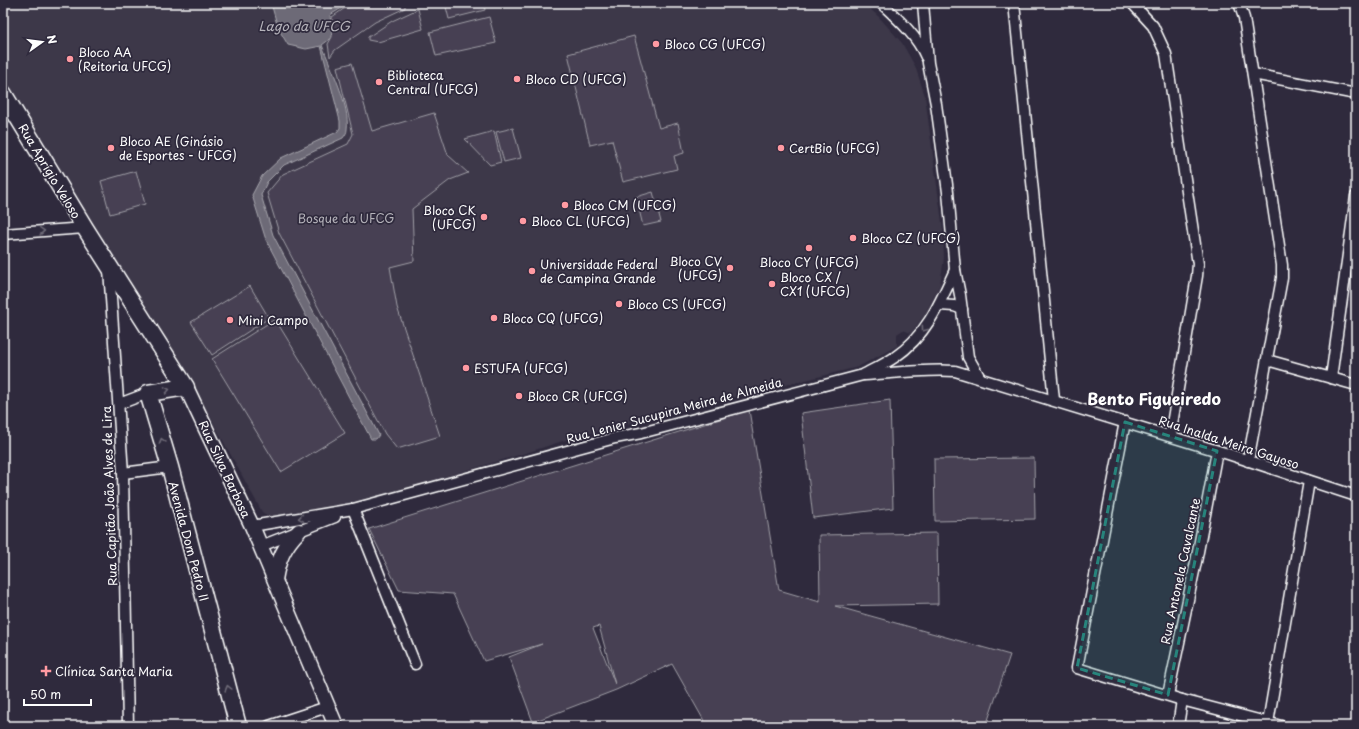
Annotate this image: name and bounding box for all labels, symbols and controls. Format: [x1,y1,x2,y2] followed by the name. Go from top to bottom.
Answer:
[258,16,351,35] water label: Lago da UFCG
[22,22,62,62] north arrow
[43,33,62,46] text: N
[664,35,766,53] place label: Bloco CG (UFCG)
[651,39,661,49] marker: Bloco CG (UFCG)
[78,43,171,75] place label: Bloco AA (Reitoria UFCG)
[65,54,75,64] marker: Bloco AA (Reitoria UFCG)
[387,66,478,98] place label: Biblioteca Central (UFCG)
[525,70,627,88] place label: Bloco CD (UFCG)
[512,74,522,84] marker: Bloco CD (UFCG)
[374,77,384,87] marker: Biblioteca Central (UFCG)
[14,120,86,222] street label: Rua Aprígio Veloso
[119,132,237,164] place label: Bloco AE (Ginásio de Esportes - UFCG)
[789,139,880,157] place label: CertBio (UFCG)
[106,143,116,153] marker: Bloco AE (Ginásio de Esportes - UFCG)
[776,143,786,153] marker: CertBio (UFCG)
[573,196,676,214] place label: Bloco CM (UFCG)
[560,200,570,210] marker: Bloco CM (UFCG)
[423,201,476,233] place label: Bloco CK (UFCG)
[298,209,394,227] park label: Bosque da UFCG
[479,212,489,222] marker: Bloco CK (UFCG)
[531,212,630,230] place label: Bloco CL (UFCG)
[518,216,528,226] marker: Bloco CL (UFCG)
[39,227,45,236] one-way arrow
[861,229,961,247] place label: Bloco CZ (UFCG)
[848,233,858,243] marker: Bloco CZ (UFCG)
[804,243,814,253] marker: Bloco CY (UFCG)
[669,252,722,284] place label: Bloco CV (UFCG)
[759,253,859,271] place label: Bloco CY (UFCG)
[540,255,658,287] place label: Universidade Federal de Campina Grande
[725,263,735,273] marker: Bloco CV (UFCG)
[527,266,537,276] marker: Universidade Federal de Campina Grande
[780,268,850,300] place label: Bloco CX / CX1 (UFCG)
[767,279,777,289] marker: Bloco CX / CX1 (UFCG)
[627,295,726,313] place label: Bloco CS (UFCG)
[614,299,624,309] marker: Bloco CS (UFCG)
[502,309,603,327] place label: Bloco CQ (UFCG)
[238,311,308,329] place label: Mini Campo
[489,313,499,323] marker: Bloco CQ (UFCG)
[225,315,235,325] marker: Mini Campo
[922,325,929,332] one-way arrow
[474,359,568,377] place label: ESTUFA (UFCG)
[461,363,471,373] marker: ESTUFA (UFCG)
[564,372,784,448] street label: Rua Lenier Sucupira Meira de Almeida
[164,386,170,395] one-way arrow
[1087,386,1221,410] district label: Bento Figueiredo
[527,387,628,405] place label: Bloco CR (UFCG)
[514,391,524,401] marker: Bloco CR (UFCG)
[97,405,121,586] street label: Rua Capitão João Alves de Lira
[1157,411,1302,473] street label: Rua Inalda Meira Gayoso
[195,417,256,521] street label: Rua Silva Barbosa
[158,438,167,445] one-way arrow
[164,479,214,603] street label: Avenida Dom Pedro II
[1156,496,1204,646] street label: Rua Antonela Cavalcante
[298,513,304,522] one-way arrow
[55,662,173,680] place label: Clínica Santa Maria
[40,665,52,677] marker: Clínica Santa Maria
[24,681,91,707] scale bar
[30,685,61,703] text: 50 m
[225,685,233,692] one-way arrow

